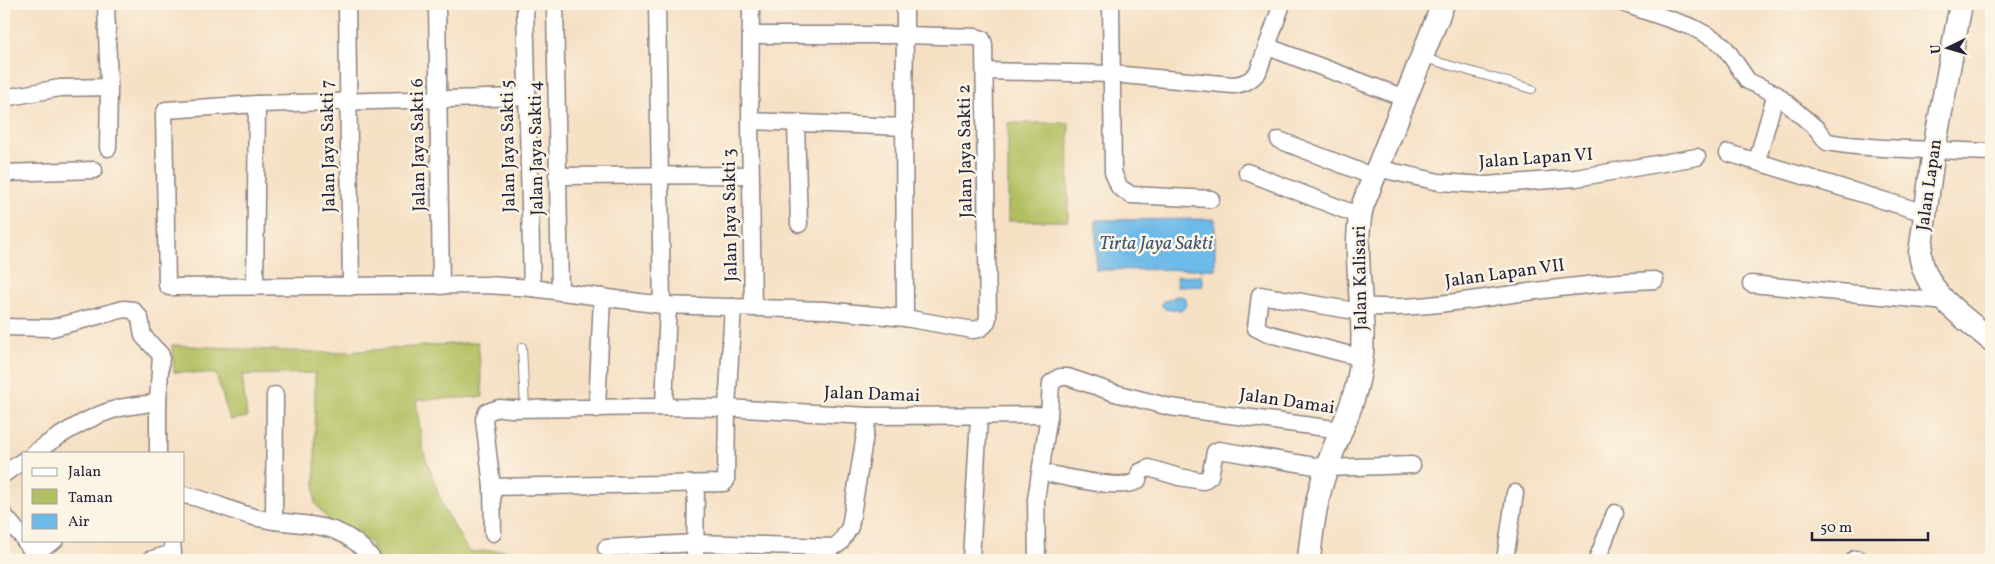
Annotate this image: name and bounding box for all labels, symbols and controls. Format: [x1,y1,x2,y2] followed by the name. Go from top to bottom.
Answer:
[1922,22,1972,72] north arrow
[1927,43,1946,55] text: U
[405,78,433,212] street label: Jalan Jaya Sakti 6
[315,79,343,213] street label: Jalan Jaya Sakti 7
[495,79,523,213] street label: Jalan Jaya Sakti 5
[523,80,551,216] street label: Jalan Jaya Sakti 4
[952,84,980,218] street label: Jalan Jaya Sakti 2
[1911,137,1949,233] street label: Jalan Lapan
[1478,143,1594,175] street label: Jalan Lapan VI
[717,148,745,282] street label: Jalan Jaya Sakti 3
[1348,225,1374,331] street label: Jalan Kalisari
[1099,231,1213,257] water label: Tirta Jaya Sakti
[1443,253,1567,295] street label: Jalan Lapan VII
[824,381,920,409] street label: Jalan Damai
[1238,383,1336,421] street label: Jalan Damai
[22,452,185,542] legend
[68,462,101,483] text: Jalan
[68,488,113,509] text: Taman
[1812,509,1929,541] scale bar
[68,512,89,533] text: Air
[1820,518,1852,539] text: 50 m

